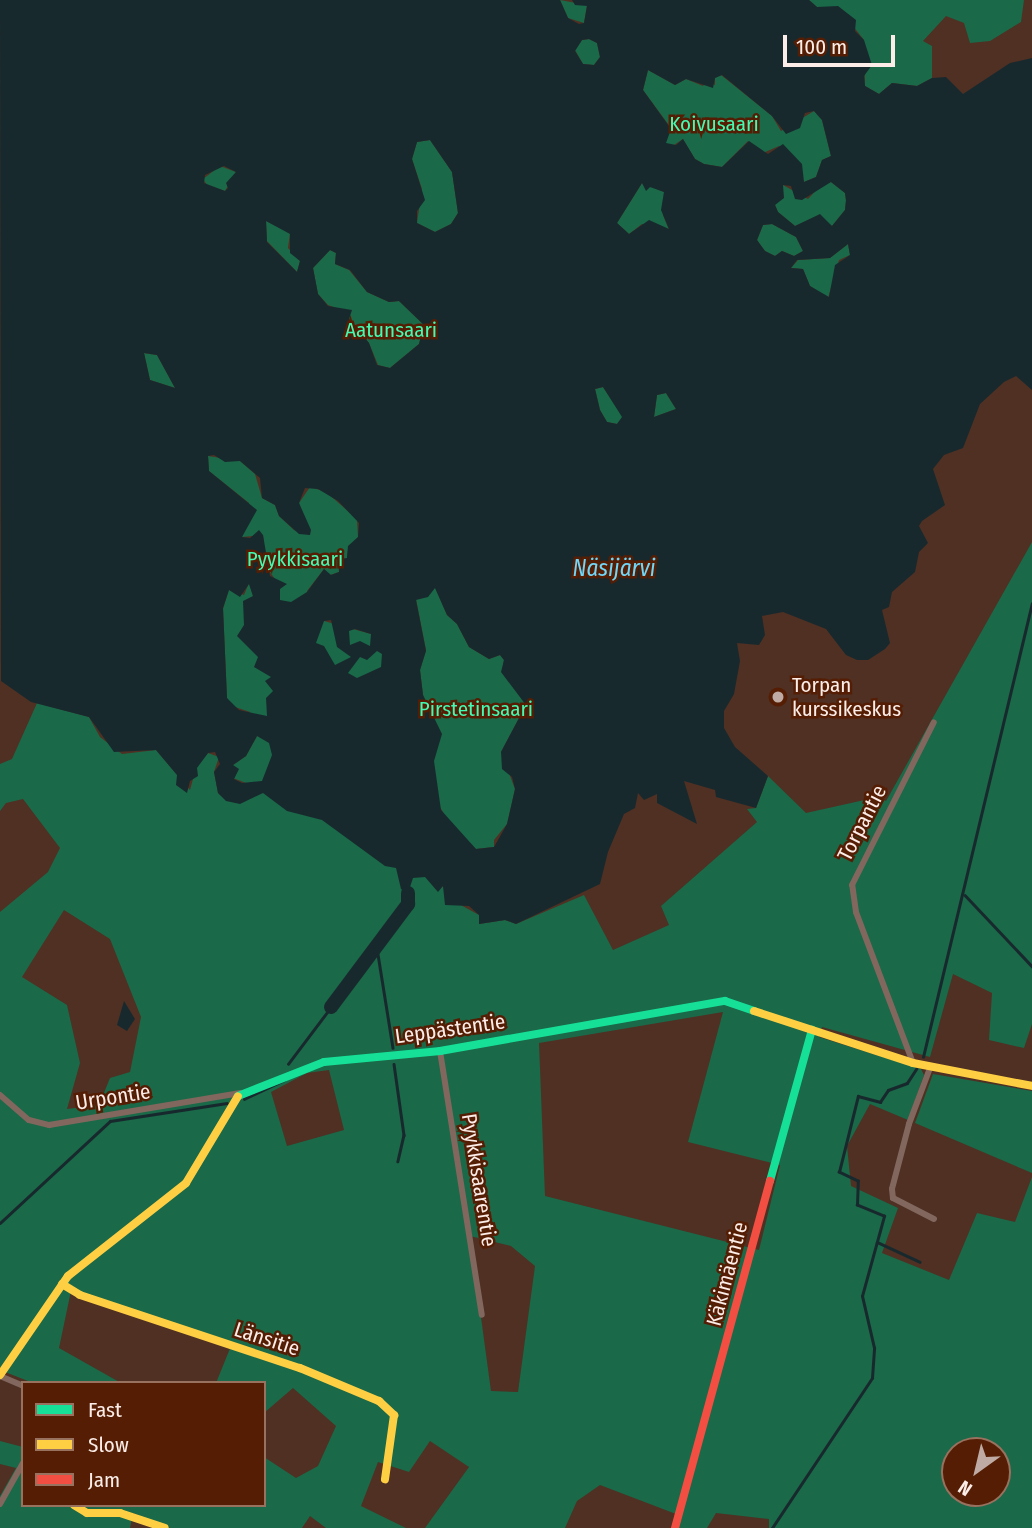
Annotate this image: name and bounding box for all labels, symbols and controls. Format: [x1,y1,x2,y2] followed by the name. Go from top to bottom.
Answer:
[787,21,899,65] scale bar
[796,34,847,60] text: 100 m
[669,111,759,137] park label: Koivusaari
[345,317,437,343] park label: Aatunsaari
[247,546,343,572] park label: Pyykkisaari
[572,554,656,582] water label: Näsijärvi
[792,672,901,722] place label: Torpan kurssikeskus
[770,689,786,705] marker: Torpan kurssikeskus
[419,696,533,722] park label: Pirstetinsaari
[832,781,892,865] street label: Torpantie
[393,1009,507,1049] street label: Leppästentie
[74,1079,152,1115] street label: Urpontie
[456,1112,502,1248] street label: Pyykkisaarentie
[701,1219,753,1329] street label: Käkimäentie
[231,1317,303,1361] street label: Länsitie
[21,1381,266,1507] legend
[88,1397,122,1423] text: Fast
[88,1432,129,1458] text: Slow
[941,1437,1011,1507] north arrow
[88,1467,120,1493] text: Jam
[954,1475,976,1501] text: N

